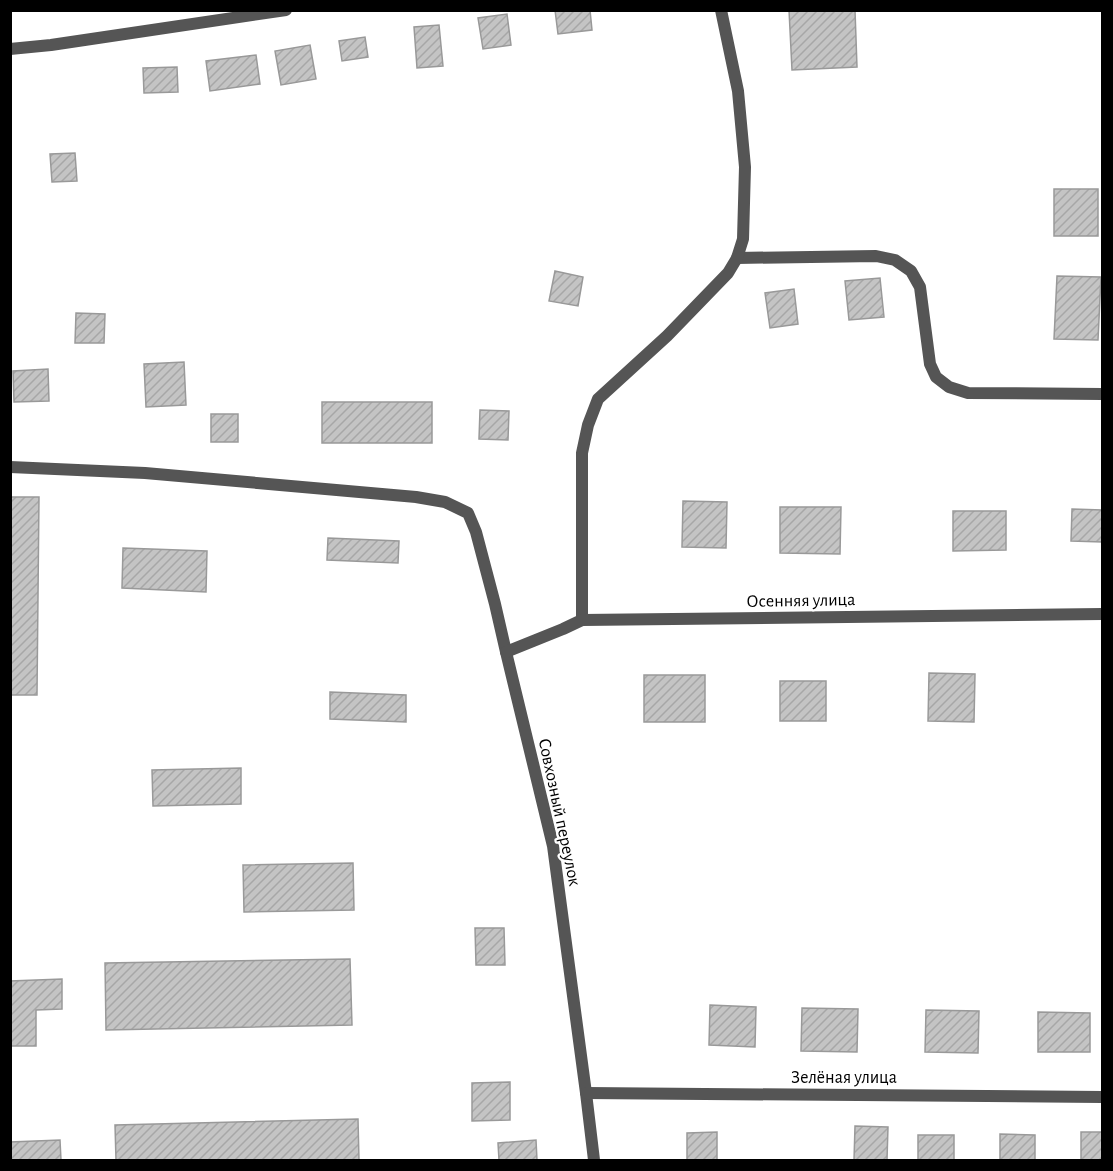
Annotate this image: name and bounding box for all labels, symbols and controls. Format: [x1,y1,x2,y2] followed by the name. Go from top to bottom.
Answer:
[746,591,856,611] street label: Осенняя улица
[535,737,584,888] street label: Совхозный переулок
[791,1069,897,1087] street label: Зелёная улица

